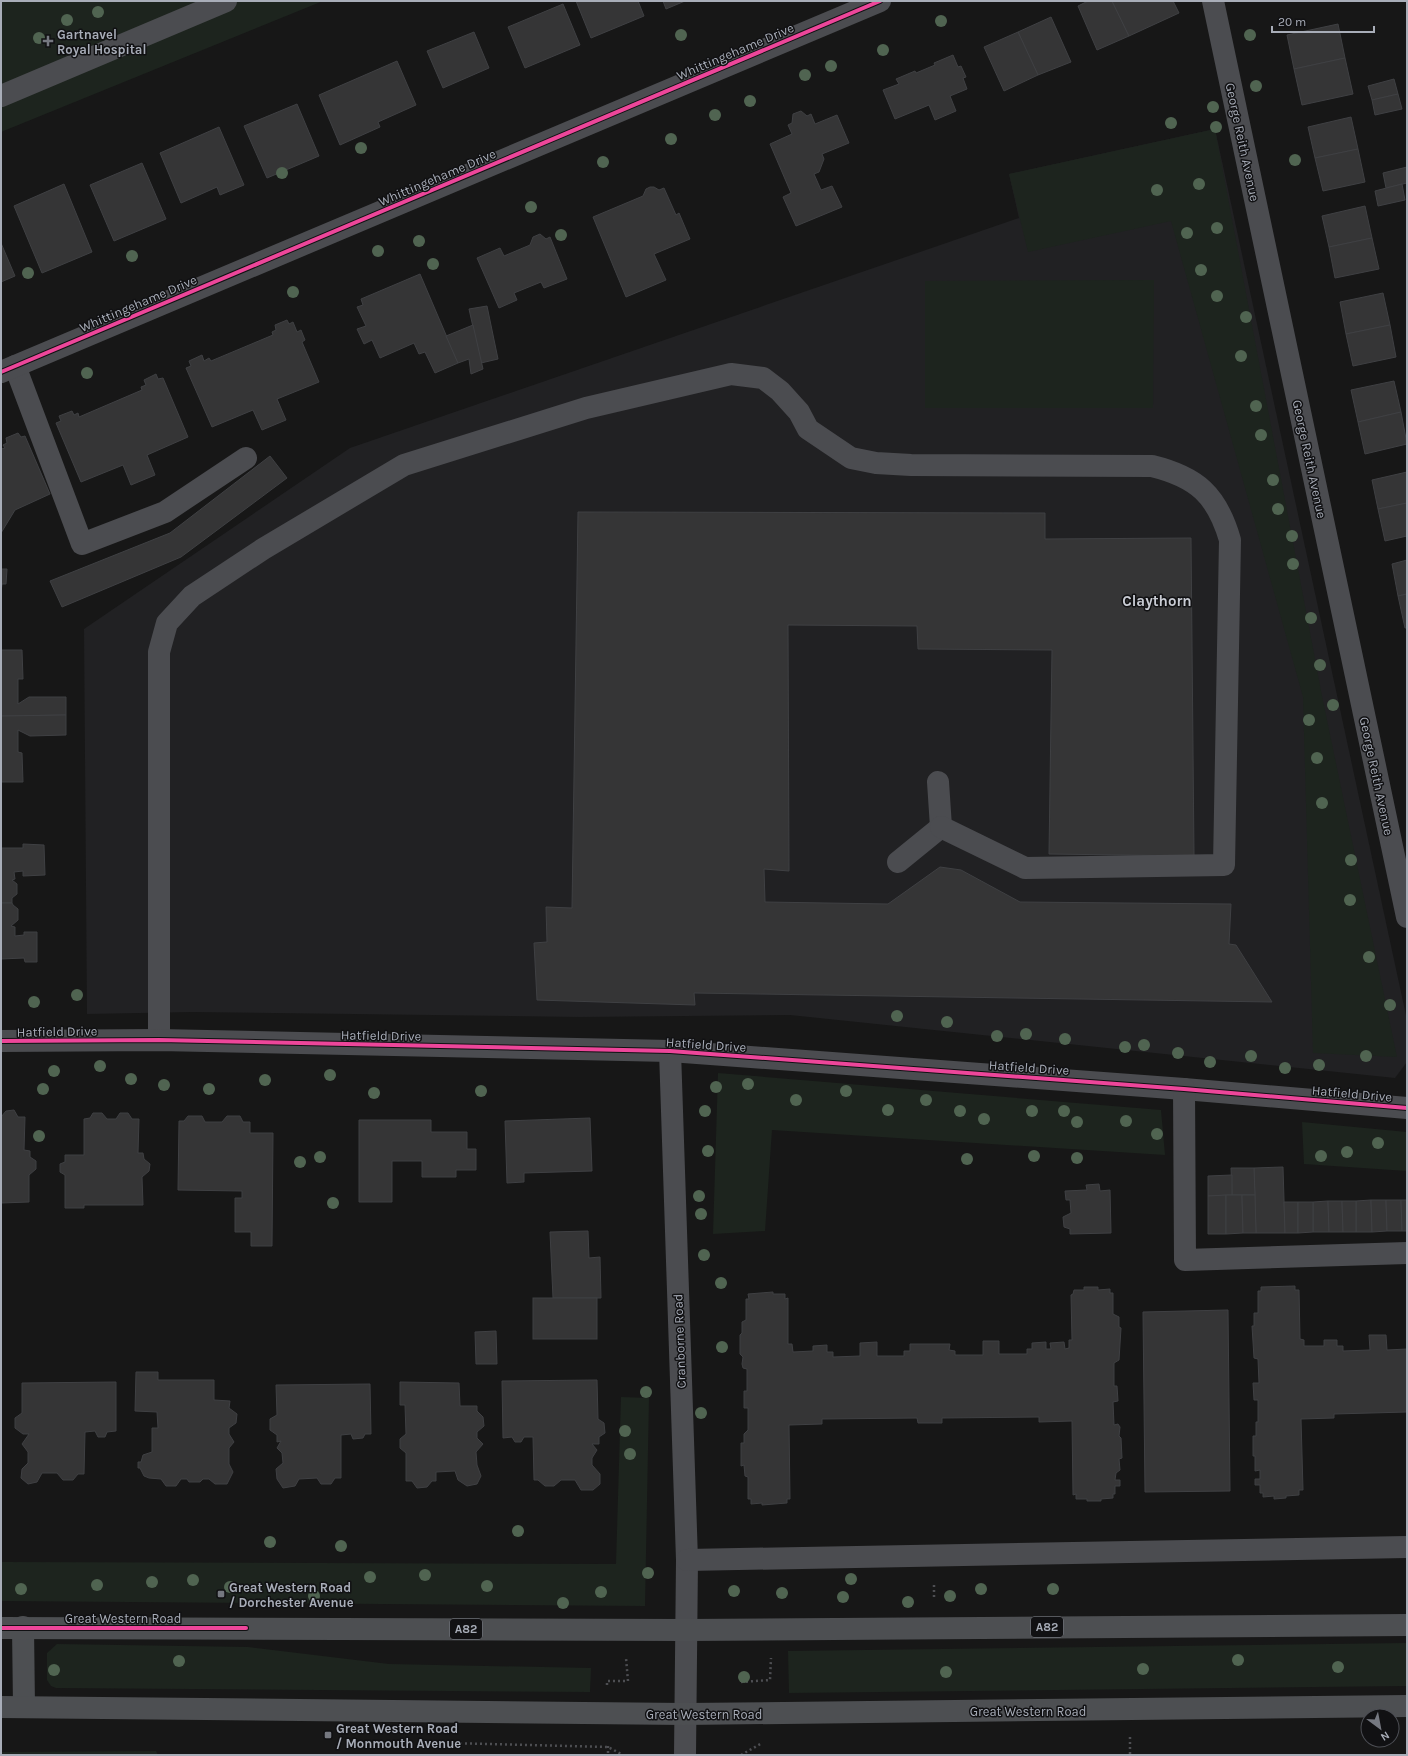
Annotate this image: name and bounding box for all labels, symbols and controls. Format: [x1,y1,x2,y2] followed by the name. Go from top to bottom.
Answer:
[1272,8,1374,34] scale bar
[1278,15,1306,29] text: 20 m
[674,20,796,83] street label: Whittingehame Drive
[57,27,146,57] place label: Gartnavel Royal Hospital
[42,35,54,47] marker: Gartnavel Royal Hospital
[1223,81,1262,203] street label: George Reith Avenue
[376,146,498,209] street label: Whittingehame Drive
[77,272,199,335] street label: Whittingehame Drive
[1290,398,1329,520] street label: George Reith Avenue
[1122,592,1192,610] district label: Claythorn
[1357,715,1396,837] street label: George Reith Avenue
[17,1023,98,1040] street label: Hatfield Drive
[341,1027,422,1044] street label: Hatfield Drive
[665,1034,747,1055] street label: Hatfield Drive
[988,1057,1070,1078] street label: Hatfield Drive
[1311,1083,1393,1105] street label: Hatfield Drive
[670,1293,689,1389] street label: Cranborne Road
[229,1580,354,1610] place label: Great Western Road / Dorchester Avenue
[216,1589,226,1599] marker: Great Western Road / Dorchester Avenue
[65,1611,181,1626] street label: Great Western Road
[1031,1617,1063,1637] road number: A82
[450,1619,482,1639] road number: A82
[970,1704,1086,1719] street label: Great Western Road
[646,1707,762,1722] street label: Great Western Road
[1360,1708,1400,1748] north arrow
[336,1721,461,1751] place label: Great Western Road / Monmouth Avenue
[1378,1728,1392,1744] text: N
[323,1730,333,1740] marker: Great Western Road / Monmouth Avenue

